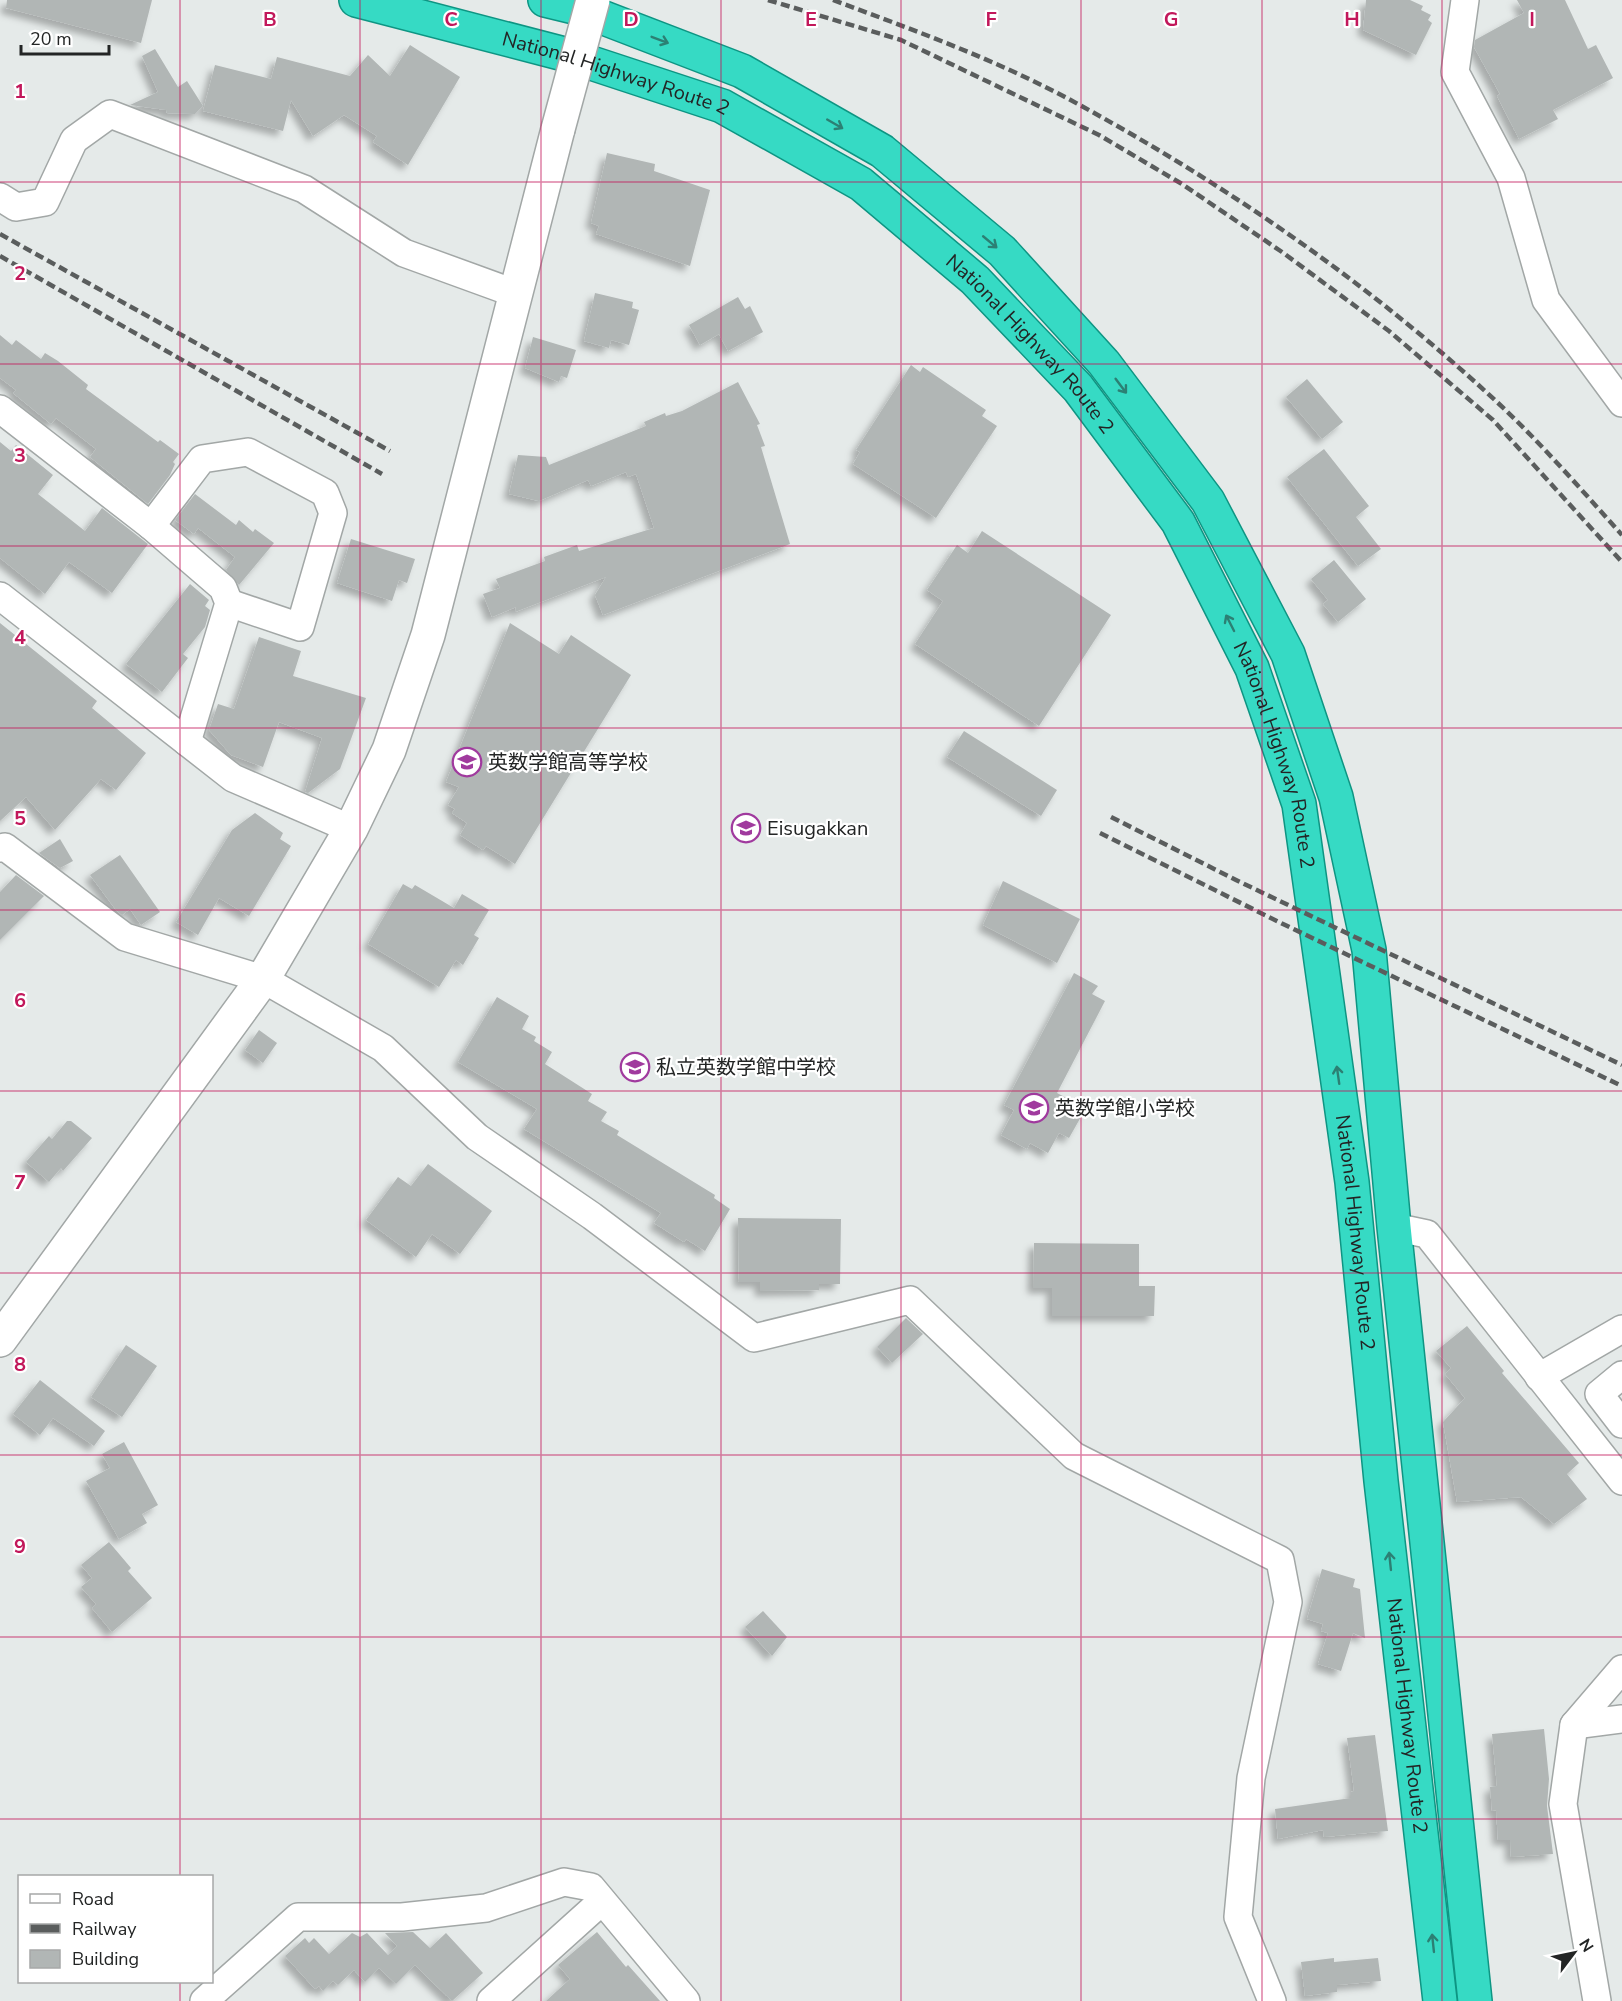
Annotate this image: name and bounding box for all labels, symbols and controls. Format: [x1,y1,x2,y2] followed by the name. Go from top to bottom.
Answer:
[263,6,277,33] text: B
[444,6,458,33] text: C
[623,6,639,33] text: D
[805,6,817,33] text: E
[985,6,997,33] text: F
[1164,6,1178,33] text: G
[1344,6,1360,33] text: H
[1529,6,1535,33] text: I
[21,18,110,56] scale bar
[499,25,735,121] street label: National Highway Route 2
[30,27,72,51] text: 20 m
[650,35,669,46] one-way arrow
[14,78,26,105] text: 1
[826,118,843,130] one-way arrow
[982,235,997,249] one-way arrow
[940,248,1121,439] street label: National Highway Route 2
[14,260,26,287] text: 2
[1115,377,1127,393] one-way arrow
[14,442,26,469] text: 3
[1223,615,1235,633] one-way arrow
[14,624,26,651] text: 4
[1227,637,1321,870] street label: National Highway Route 2
[451,746,483,778] school or university icon: 英数学館高等学校
[488,749,648,776] place label: 英数学館高等学校
[14,805,26,832] text: 5
[730,812,762,844] school or university icon: Eisugakkan
[767,815,868,842] place label: Eisugakkan
[14,987,26,1014] text: 6
[619,1051,651,1083] school or university icon: 私立英数学館中学校
[656,1054,836,1081] place label: 私立英数学館中学校
[1332,1066,1343,1086] one-way arrow
[1018,1092,1050,1124] school or university icon: 英数学館小学校
[1055,1095,1195,1122] place label: 英数学館小学校
[1329,1113,1382,1352] street label: National Highway Route 2
[14,1169,26,1196] text: 7
[14,1351,26,1378] text: 8
[14,1533,26,1560] text: 9
[1384,1552,1395,1572] one-way arrow
[1381,1597,1434,1835] street label: National Highway Route 2
[18,1875,213,1983] legend
[72,1887,114,1911] text: Road
[72,1917,137,1941] text: Railway
[1544,1923,1604,1983] north arrow
[1427,1933,1438,1953] one-way arrow
[1573,1935,1598,1956] text: N
[72,1947,139,1971] text: Building

